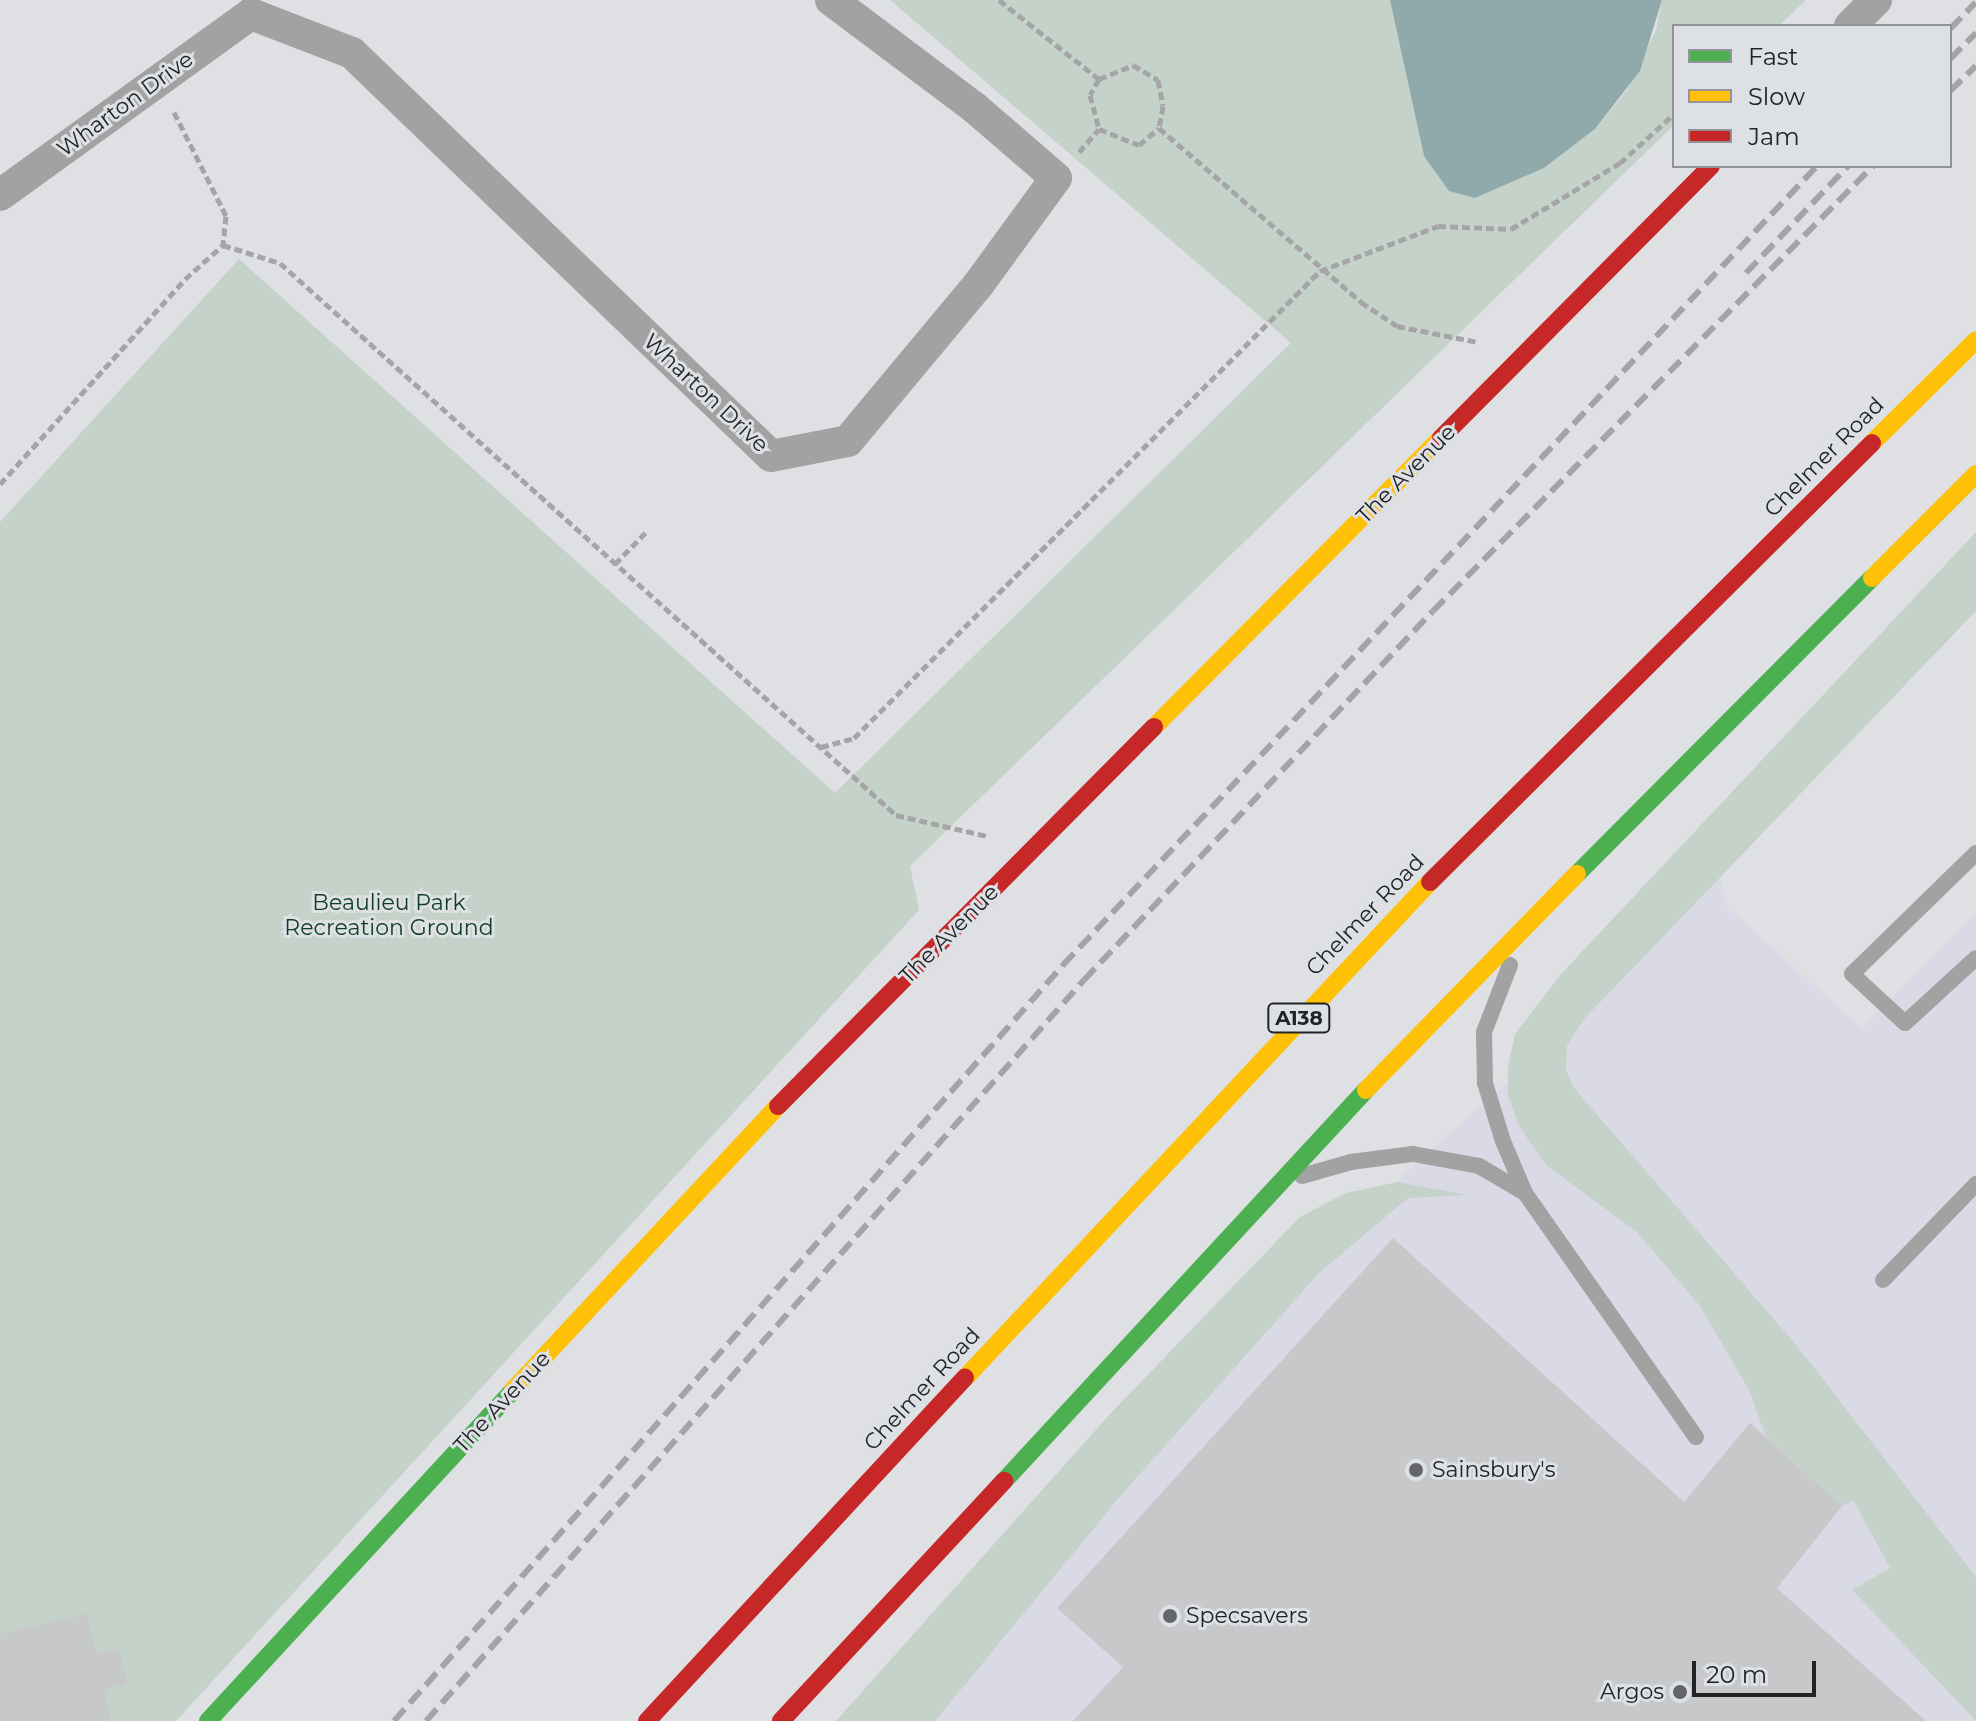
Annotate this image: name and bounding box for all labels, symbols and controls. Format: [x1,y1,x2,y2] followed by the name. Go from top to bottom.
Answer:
[1672,24,1952,168] legend
[1748,42,1798,71] text: Fast
[52,46,198,162] street label: Wharton Drive
[1748,82,1805,111] text: Slow
[1748,122,1800,151] text: Jam
[638,328,774,458] street label: Wharton Drive
[1759,392,1889,522] street label: Chelmer Road
[1351,419,1461,529] street label: The Avenue
[1300,849,1430,981] street label: Chelmer Road
[894,879,1004,989] street label: The Avenue
[284,889,494,940] park label: Beaulieu Park Recreation Ground
[1267,1002,1331,1034] road number: A138
[858,1322,986,1456] street label: Chelmer Road
[448,1346,556,1458] street label: The Avenue
[1432,1457,1556,1483] place label: Sainsbury's
[1407,1461,1425,1479] marker: Sainsbury's
[1186,1603,1308,1629] place label: Specsavers
[1161,1607,1179,1625] marker: Specsavers
[1696,1645,1820,1695] scale bar
[1706,1660,1767,1689] text: 20 m
[1600,1679,1664,1705] place label: Argos
[1671,1683,1689,1701] marker: Argos

